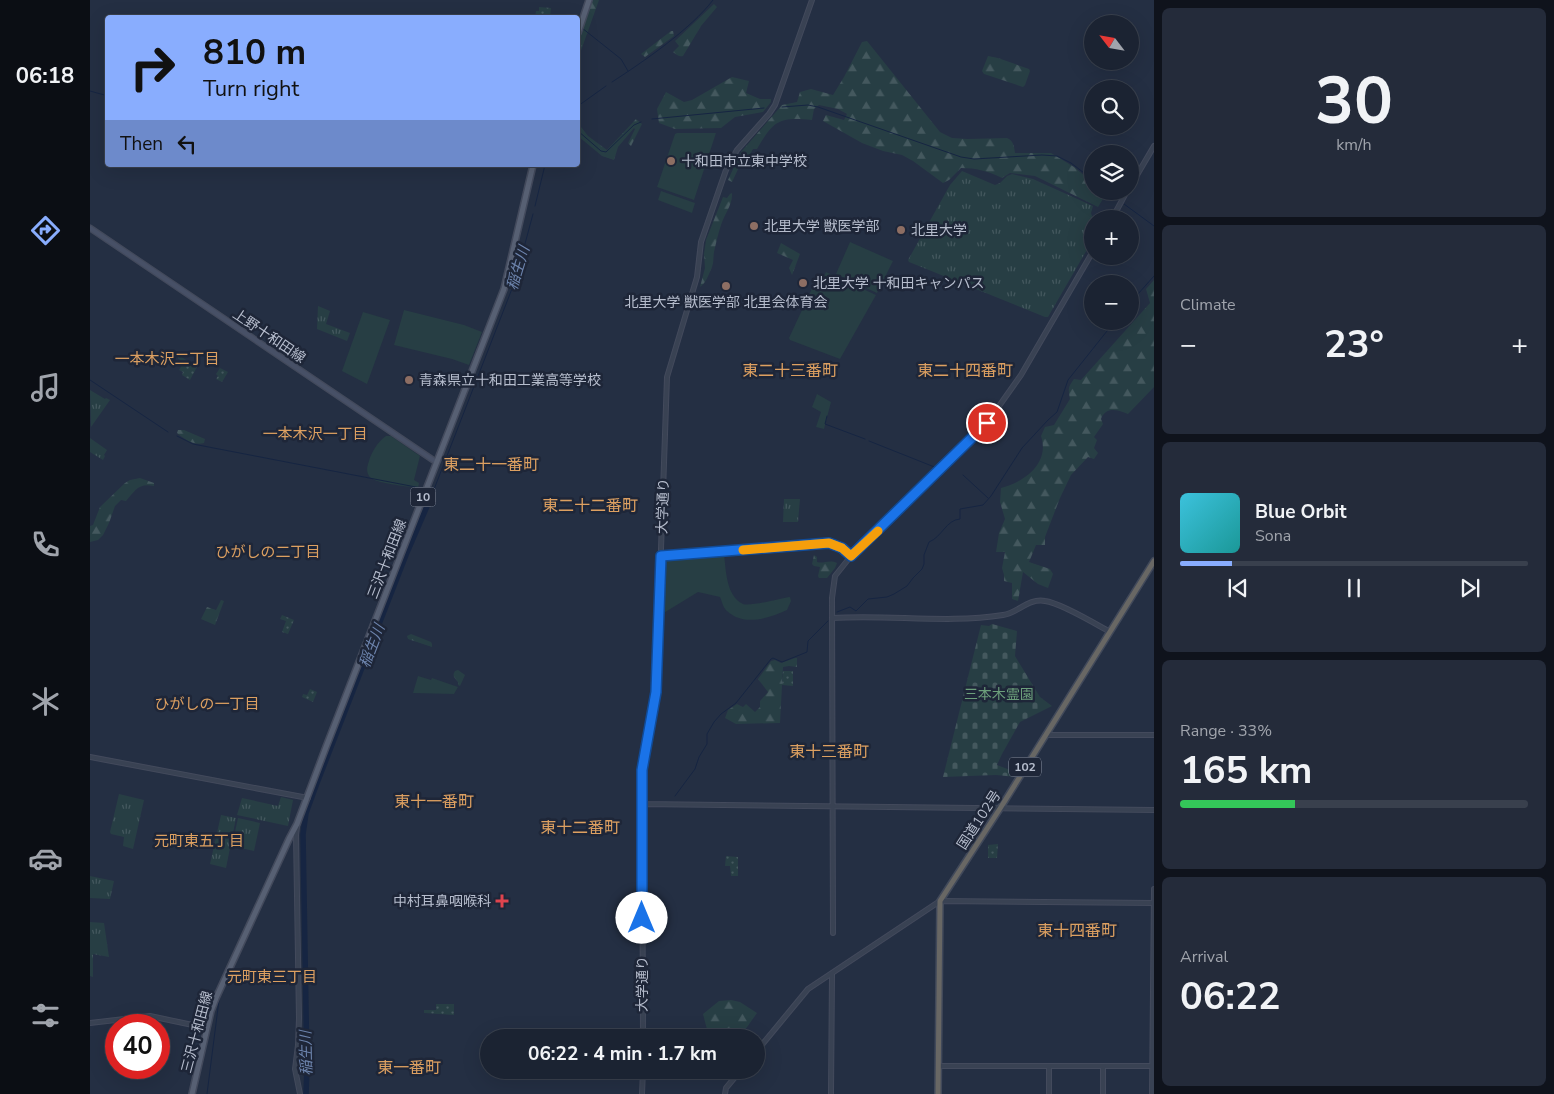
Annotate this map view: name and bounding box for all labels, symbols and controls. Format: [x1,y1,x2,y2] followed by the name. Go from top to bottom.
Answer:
[1084,15,1139,70] north arrow
[1084,15,1139,330] map controls
[203,29,306,76] text: 810 m
[120,35,185,100] icon: right
[1315,57,1393,146] text: 30
[16,61,74,91] text: 06:18
[203,74,299,104] text: Turn right
[1084,80,1139,135] button: search
[173,130,201,158] icon: left
[120,131,163,157] text: Then
[1336,134,1372,156] text: km/h
[1084,145,1139,200] button: layers
[681,152,807,171] place label: 十和田市立東中学校
[665,155,677,167] marker: 十和田市立東中学校
[1084,210,1139,265] button: +
[28,213,63,248] icon: directions
[764,217,880,236] place label: 北里大学 獣医学部
[748,220,760,232] marker: 北里大学 獣医学部
[911,221,967,240] place label: 北里大学
[895,224,907,236] marker: 北里大学
[502,242,535,292] water label: 稲生川
[813,274,985,293] place label: 北里大学 十和田キャンパス
[1084,275,1139,330] button: −
[797,277,809,289] marker: 北里大学 十和田キャンパス
[720,280,732,292] marker: 北里大学 獣医学部 北里会体育会
[624,293,828,312] place label: 北里大学 獣医学部 北里会体育会
[1180,294,1235,316] text: Climate
[229,305,309,367] street label: 上野十和田線
[1324,319,1384,370] text: 23°
[1180,326,1197,364] text: −
[1511,326,1528,364] text: +
[114,349,220,369] district label: 一本木沢二丁目
[742,360,838,382] district label: 東二十三番町
[917,360,1013,382] district label: 東二十四番町
[28,370,63,405] icon: music
[419,371,601,390] place label: 青森県立十和田工業高等学校
[403,374,415,386] marker: 青森県立十和田工業高等学校
[966,402,1008,444] pin
[973,409,1001,437] icon: arrive
[262,424,368,444] district label: 一本木沢一丁目
[443,454,539,476] district label: 東二十一番町
[653,478,673,534] street label: 大学通り
[410,488,436,507] road number: 10
[542,495,638,517] district label: 東二十二番町
[1255,499,1346,525] text: Blue Orbit
[363,516,411,602] street label: 三沢十和田線
[1255,525,1291,547] text: Sona
[28,527,63,562] icon: phone
[215,542,321,562] district label: ひがしの二丁目
[1224,574,1252,602] icon: previous
[1340,574,1368,602] icon: pause
[1456,574,1484,602] icon: next
[355,620,390,671] water label: 稲生川
[28,684,63,719] icon: climate
[964,685,1034,704] park label: 三本木霊園
[154,694,260,714] district label: ひがしの一丁目
[1180,720,1272,742] text: Range · 33%
[789,741,869,763] district label: 東十三番町
[1180,745,1312,796] text: 165 km
[1009,758,1041,776] road number: 102
[953,787,1005,853] street label: 国道102号
[394,791,474,813] district label: 東十一番町
[540,817,620,839] district label: 東十二番町
[154,831,244,851] district label: 元町東五丁目
[28,841,63,876] icon: car
[615,891,667,943] position arrow
[393,892,491,911] place label: 中村耳鼻咽喉科
[495,894,509,908] marker: 中村耳鼻咽喉科
[1037,920,1117,942] district label: 東十四番町
[1180,946,1228,968] text: Arrival
[633,956,652,1012] street label: 大学通り
[227,967,317,987] district label: 元町東三丁目
[1180,971,1281,1022] text: 06:22
[177,989,217,1075] street label: 三沢十和田線
[28,998,63,1033] icon: filters
[105,1014,170,1079] speed limit sign: 40
[296,1028,316,1076] water label: 稲生川
[528,1041,717,1067] text: 06:22 · 4 min · 1.7 km
[377,1057,441,1079] district label: 東一番町

